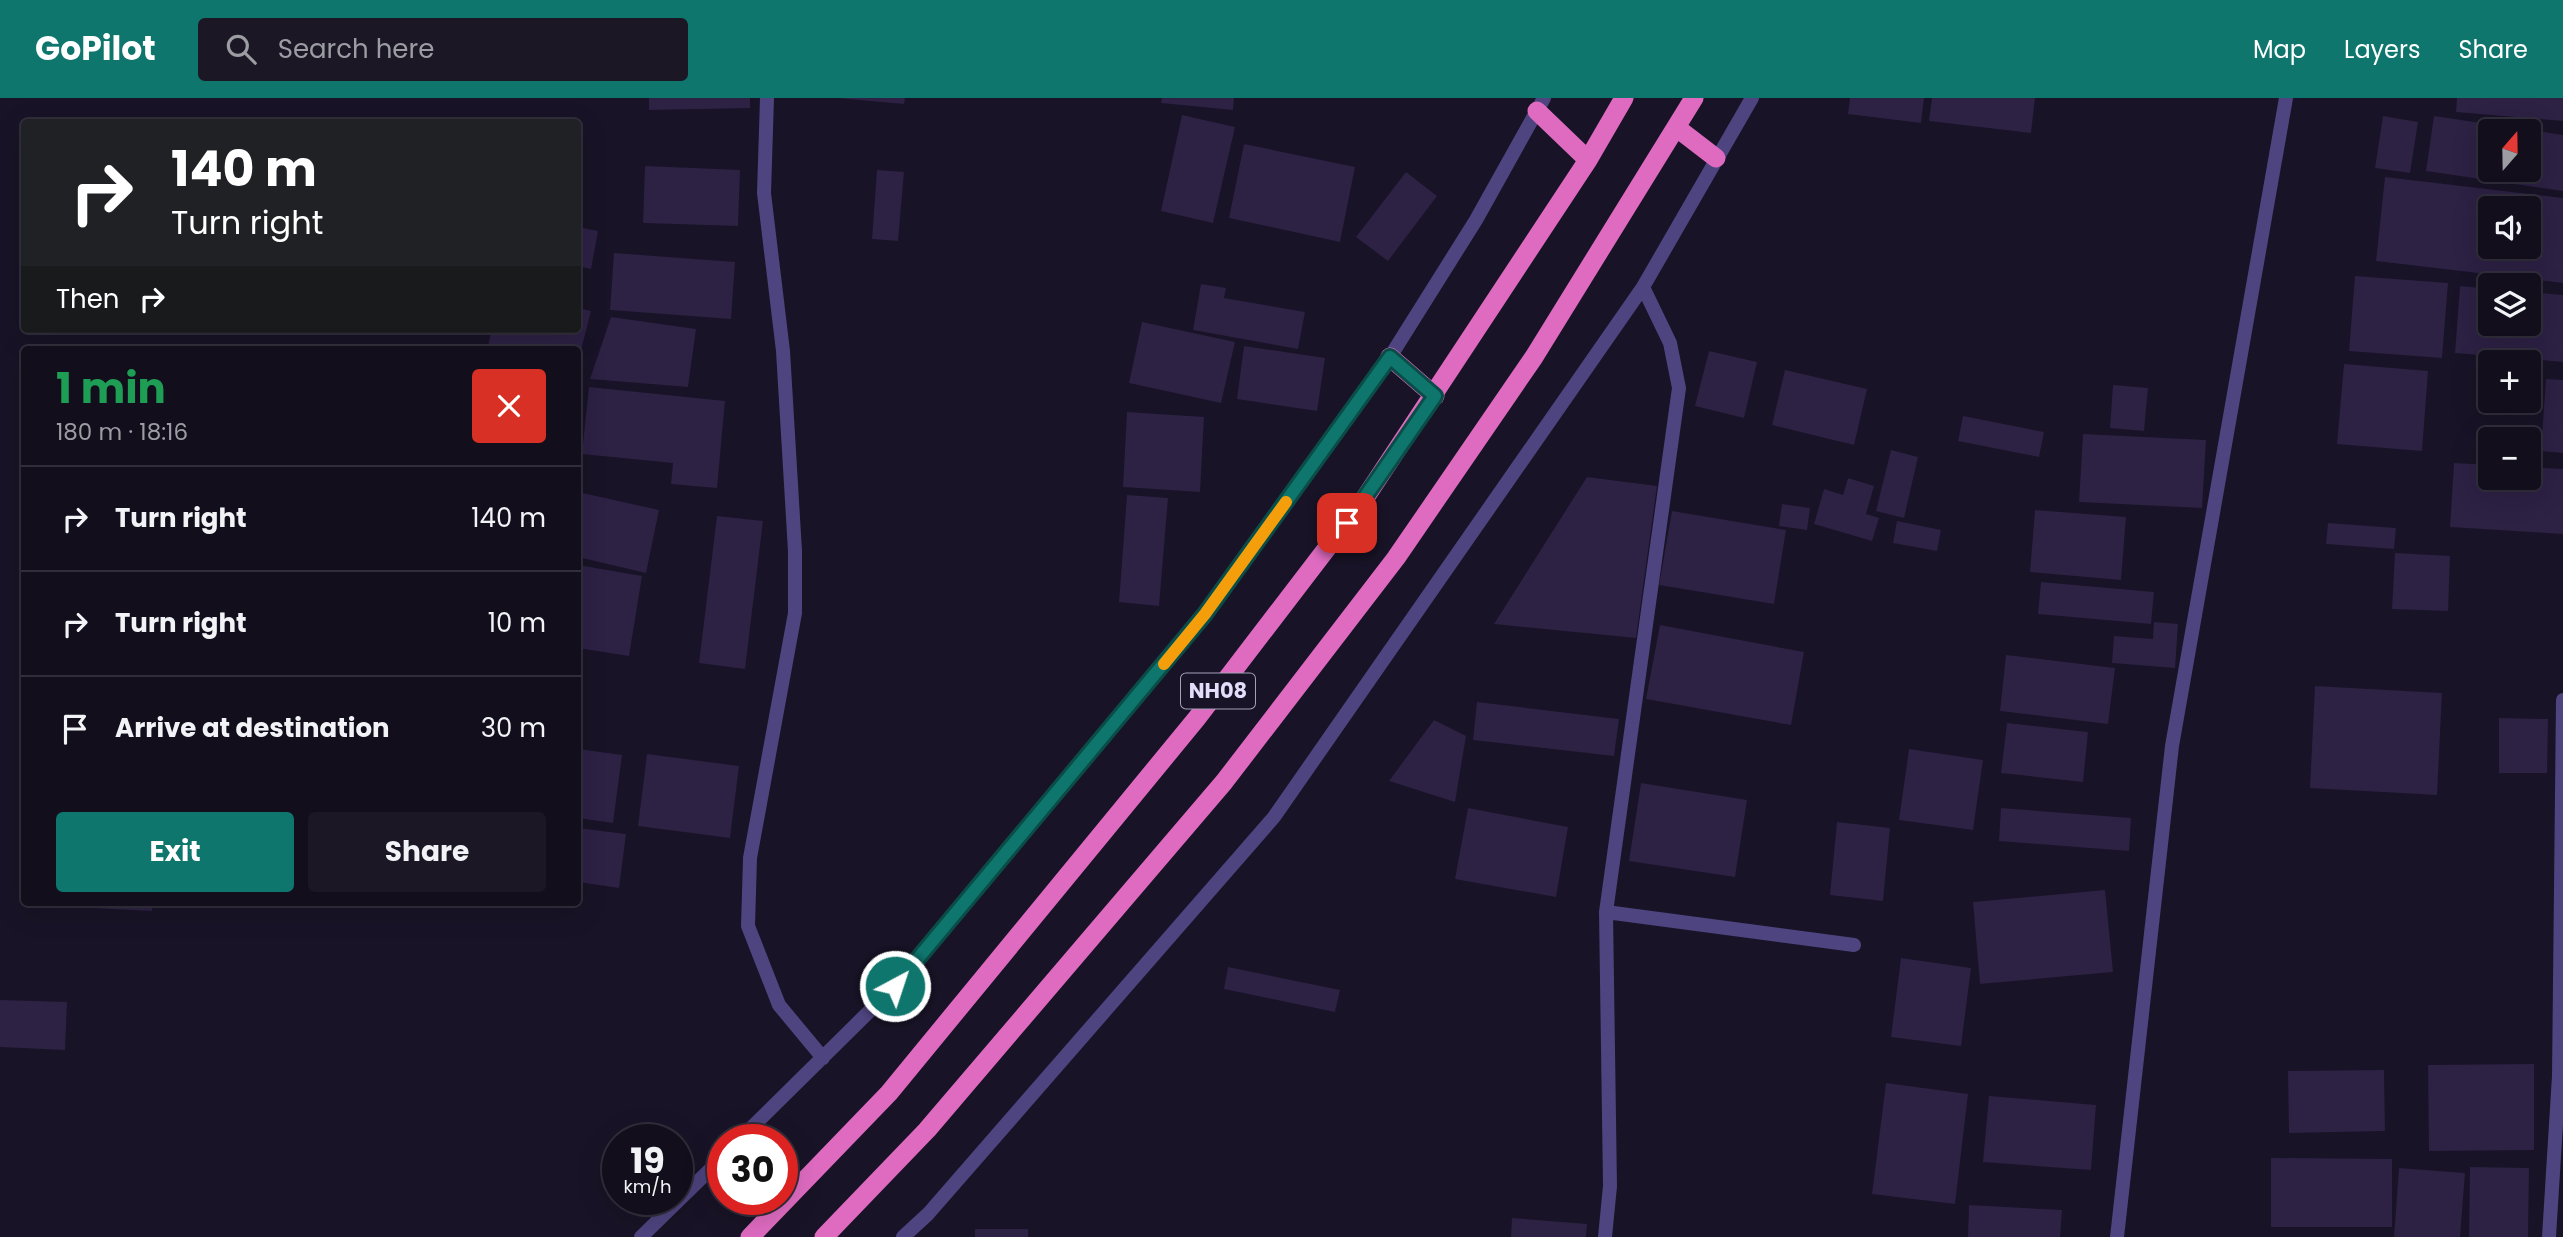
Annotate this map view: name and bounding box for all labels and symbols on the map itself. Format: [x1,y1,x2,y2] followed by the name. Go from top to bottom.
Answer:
[2478,119,2541,182] north arrow
[1317,493,1377,553] pin
[1181,674,1255,708] road number: NH08
[858,949,932,1023] position arrow
[707,1124,798,1215] speed limit sign: 30

